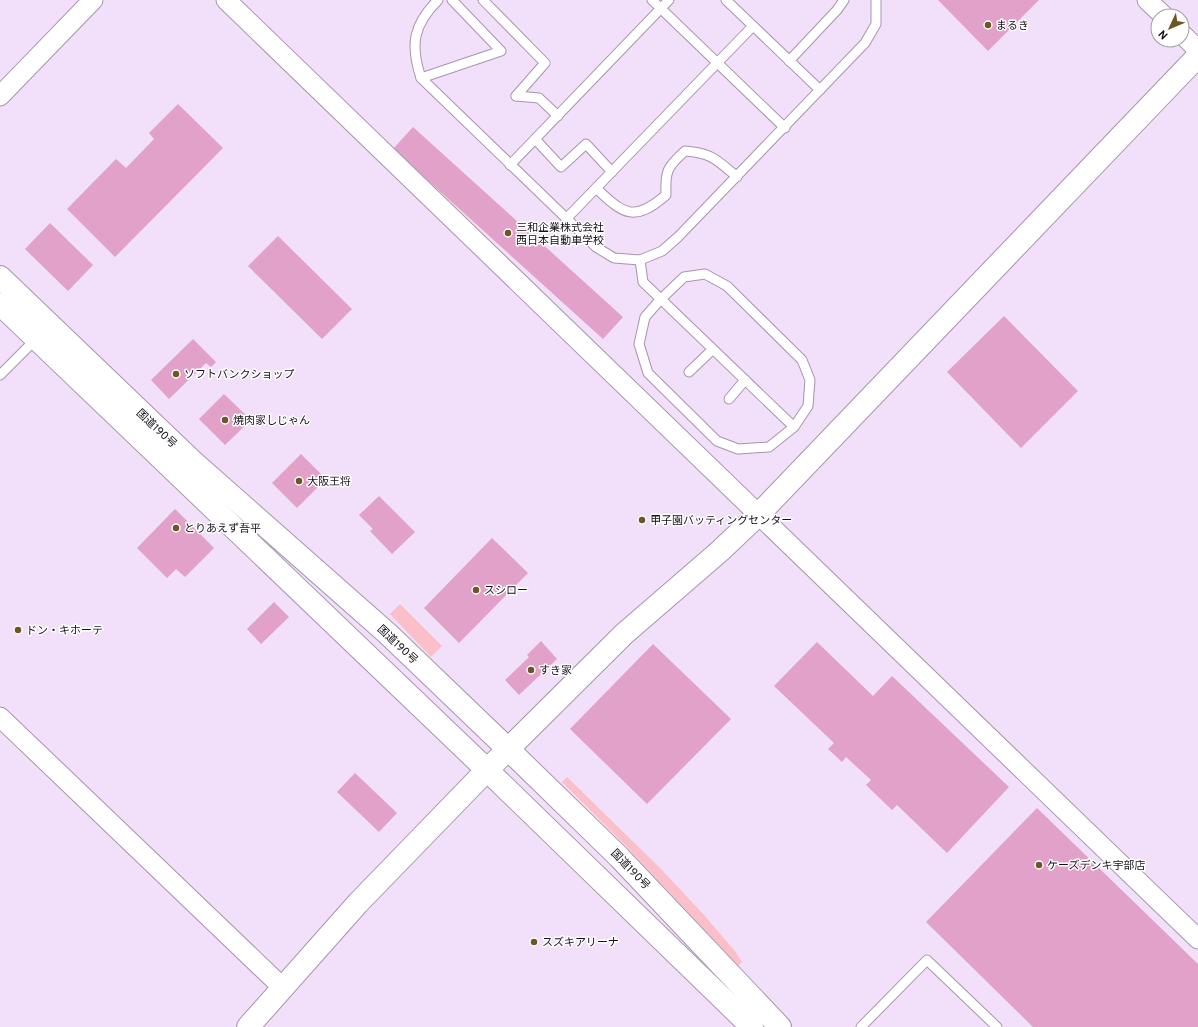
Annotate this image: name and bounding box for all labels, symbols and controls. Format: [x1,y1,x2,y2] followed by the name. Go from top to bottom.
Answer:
[1150,8,1190,48] north arrow
[996,19,1029,33] place label: まるき
[983,20,993,30] marker: まるき
[1156,27,1171,42] text: N
[516,221,604,248] place label: 三和企業株式会社 西日本自動車学校
[503,228,513,238] marker: 三和企業株式会社 西日本自動車学校
[184,368,295,382] place label: ソフトバンクショップ
[171,369,181,379] marker: ソフトバンクショップ
[133,406,180,451] street label: 国道190号
[233,414,310,428] place label: 焼肉家しじゃん
[220,415,230,425] marker: 焼肉家しじゃん
[307,475,351,489] place label: 大阪王将
[294,476,304,486] marker: 大阪王将
[650,514,792,528] place label: 甲子園バッティングセンター
[637,515,647,525] marker: 甲子園バッティングセンター
[184,522,261,536] place label: とりあえず吾平
[171,523,181,533] marker: とりあえず吾平
[484,584,528,598] place label: スシロー
[471,585,481,595] marker: スシロー
[374,622,421,667] street label: 国道190号
[26,624,103,638] place label: ドン・キホーテ
[13,625,23,635] marker: ドン・キホーテ
[539,664,572,678] place label: すき家
[526,665,536,675] marker: すき家
[608,847,653,893] street label: 国道190号
[1047,859,1145,873] place label: ケーズデンキ宇部店
[1034,860,1044,870] marker: ケーズデンキ宇部店
[542,936,619,950] place label: スズキアリーナ
[529,937,539,947] marker: スズキアリーナ

